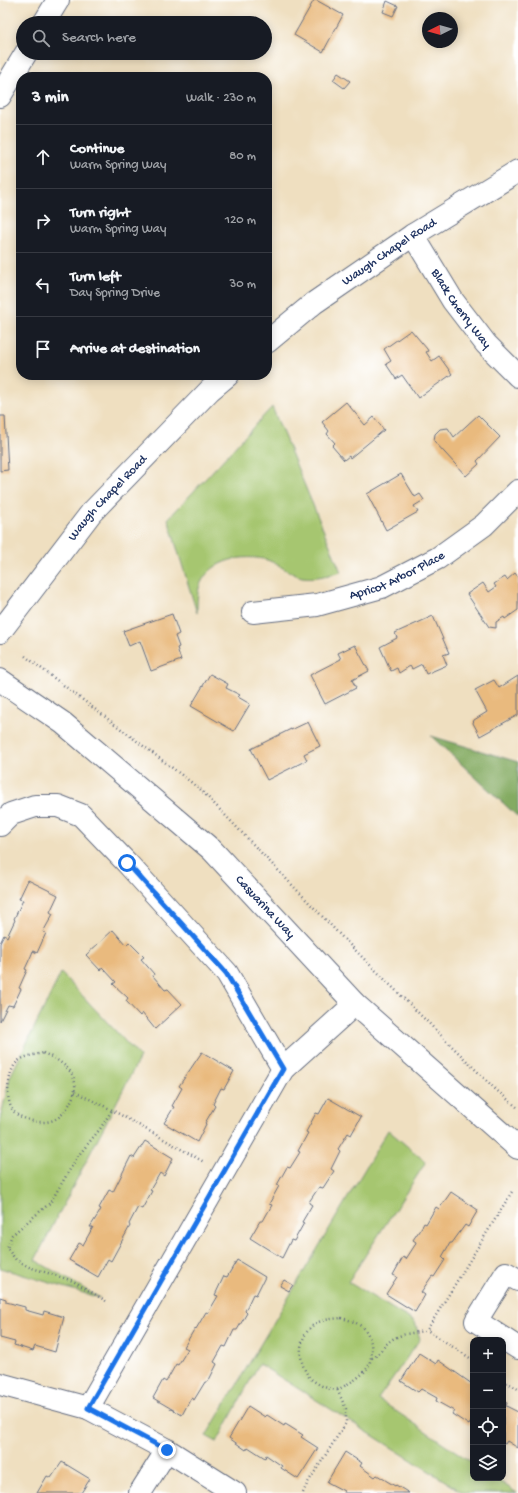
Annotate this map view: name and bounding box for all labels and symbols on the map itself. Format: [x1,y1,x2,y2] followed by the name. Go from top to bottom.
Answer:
[422,12,458,48] north arrow
[339,214,440,289] street label: Waugh Chapel Road
[427,265,494,352] street label: Black Cherry Way
[65,451,151,544] street label: Waugh Chapel Road
[348,548,448,603] street label: Apricot Arbor Place
[118,854,136,872] route start
[232,872,299,942] street label: Casuarina Way
[158,1441,176,1459] route end

